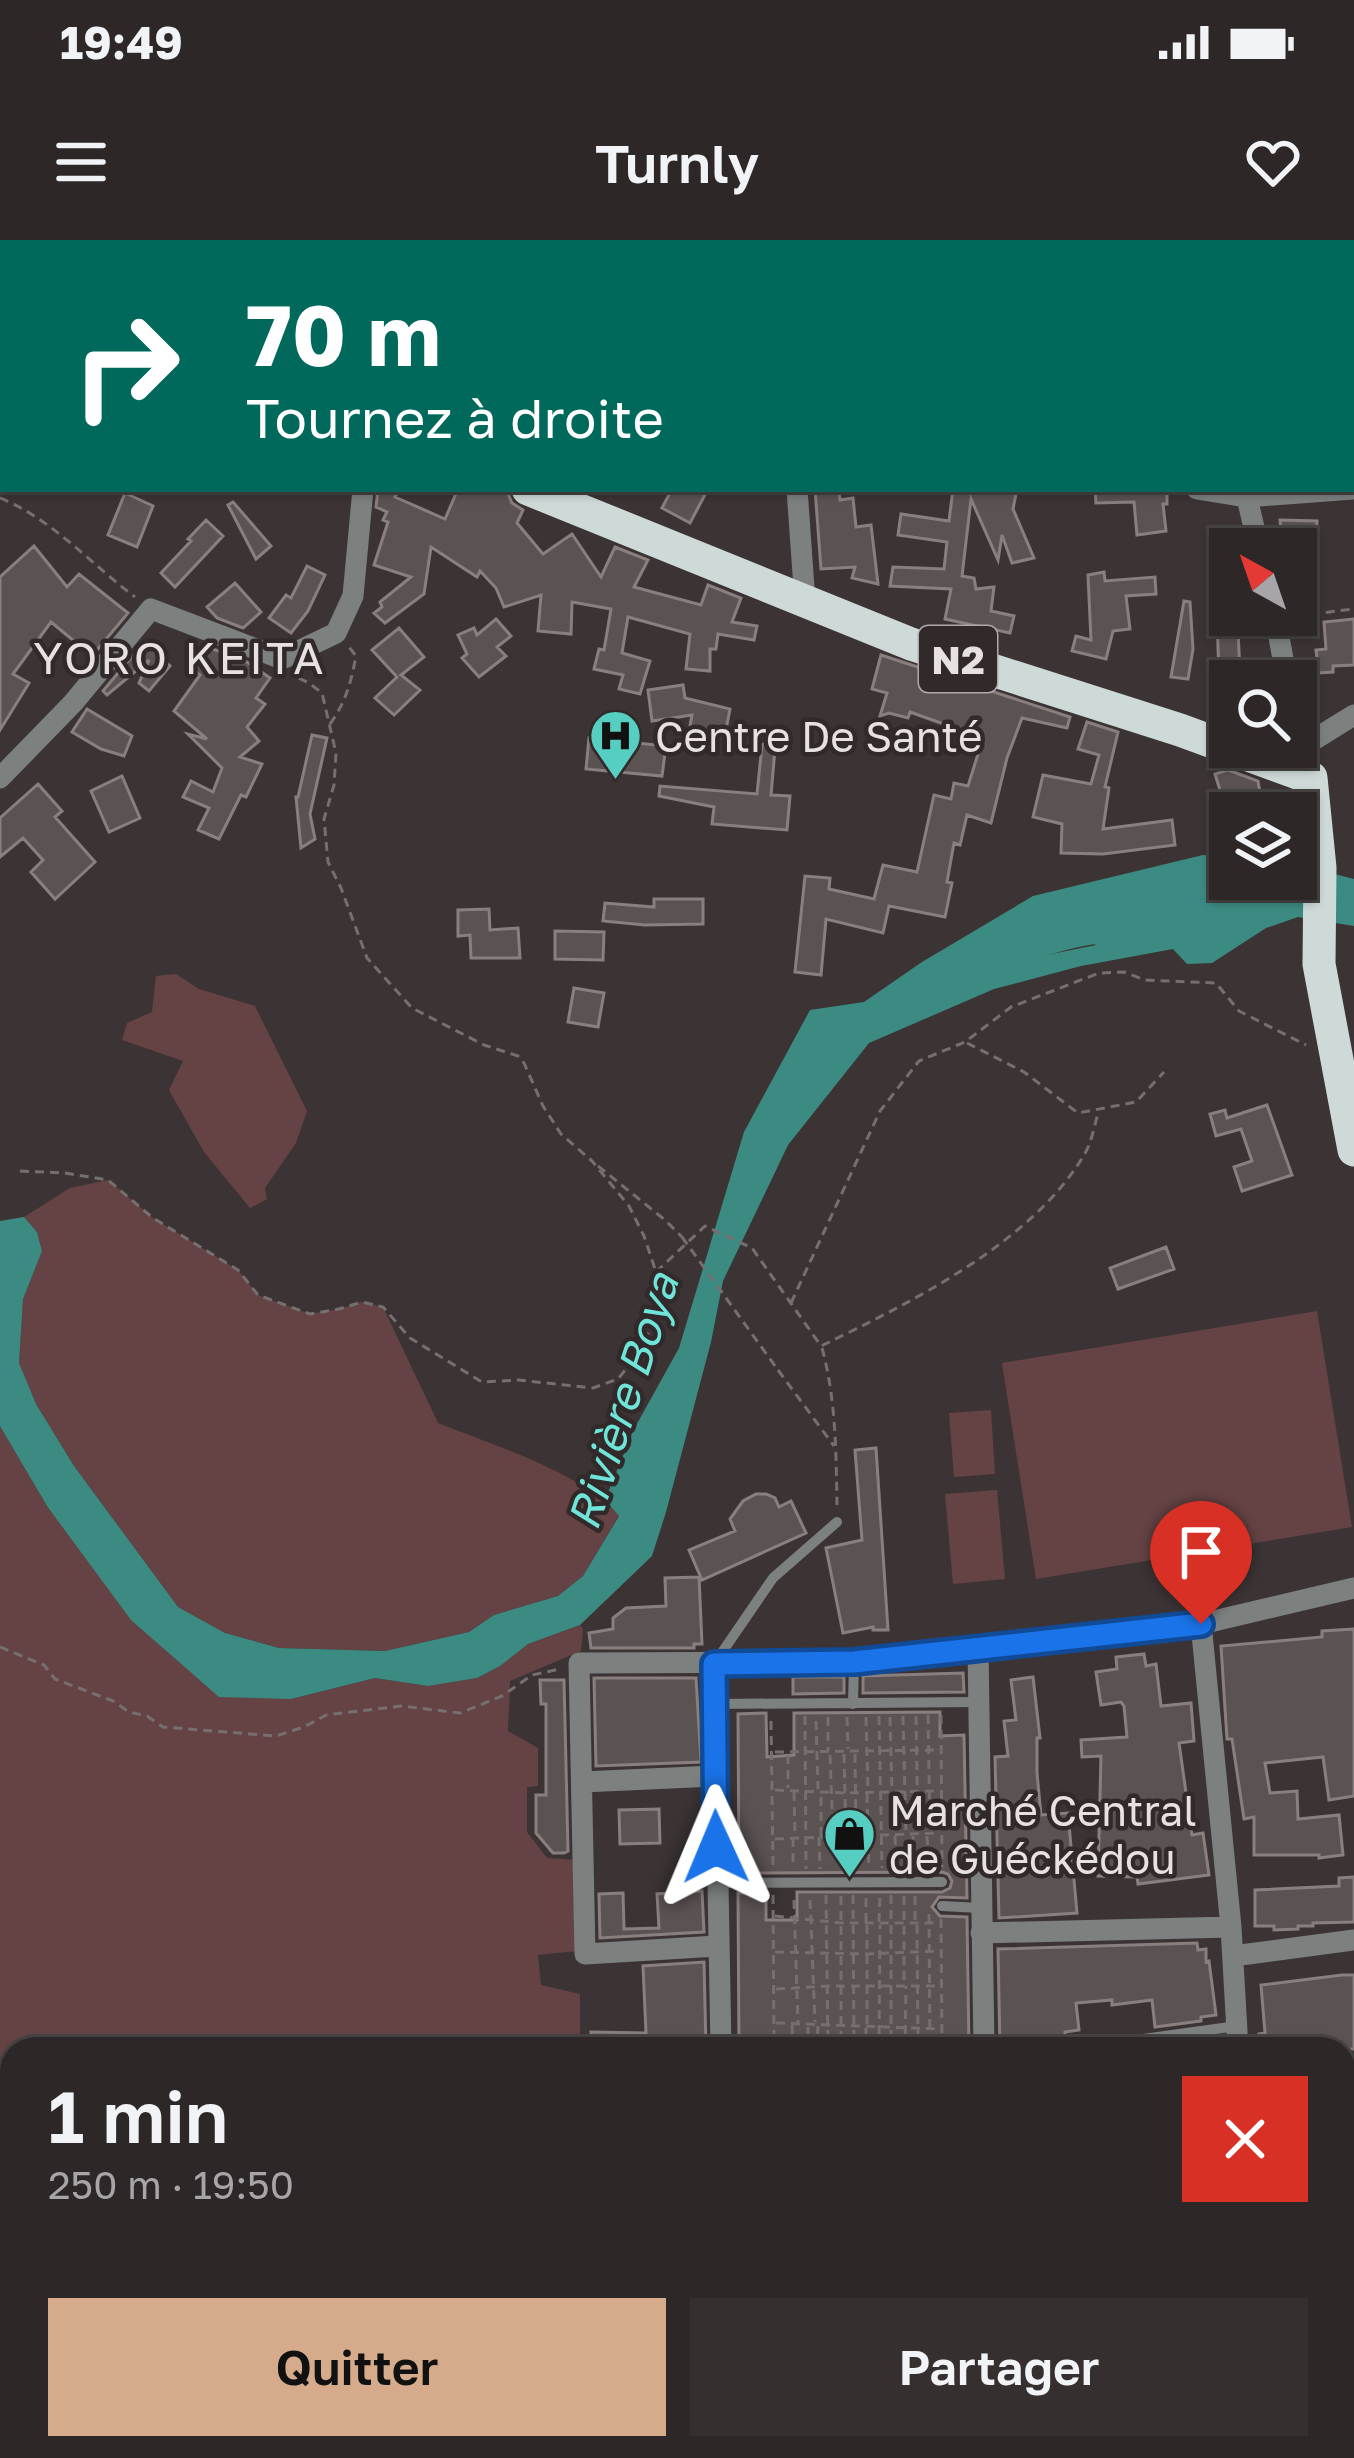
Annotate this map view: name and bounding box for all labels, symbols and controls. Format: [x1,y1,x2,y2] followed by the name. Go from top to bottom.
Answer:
[60,15,183,69] text: 19:49
[48,129,114,195] icon: menu
[1240,129,1306,195] icon: heart
[595,130,759,195] text: Turnly
[246,284,441,384] text: 70 m
[48,288,204,444] icon: right
[246,385,664,450] text: Tournez à droite
[1209,528,1317,636] north arrow
[1209,528,1317,900] map controls
[919,626,997,692] road number: N2
[34,630,326,684] district label: YORO KEITA
[1209,660,1317,768] button: search
[588,708,644,782] hospital icon: Centre De Santé
[655,711,982,761] place label: Centre De Santé
[1209,792,1317,900] button: layers
[555,1265,689,1536] water label: Rivière Boya
[1150,1501,1252,1624] pin
[1168,1519,1234,1585] icon: arrive
[653,1784,779,1910] position arrow
[889,1785,1197,1883] place label: Marché Central de Guéckédou
[822,1806,878,1880] shop icon: Marché Central de Guéckédou
[48,2072,228,2159] text: 1 min
[1182,2076,1308,2202] button: close
[48,2161,294,2208] text: 250 m · 19:50
[48,2298,666,2436] button: Quitter
[690,2298,1308,2436] button: Partager

